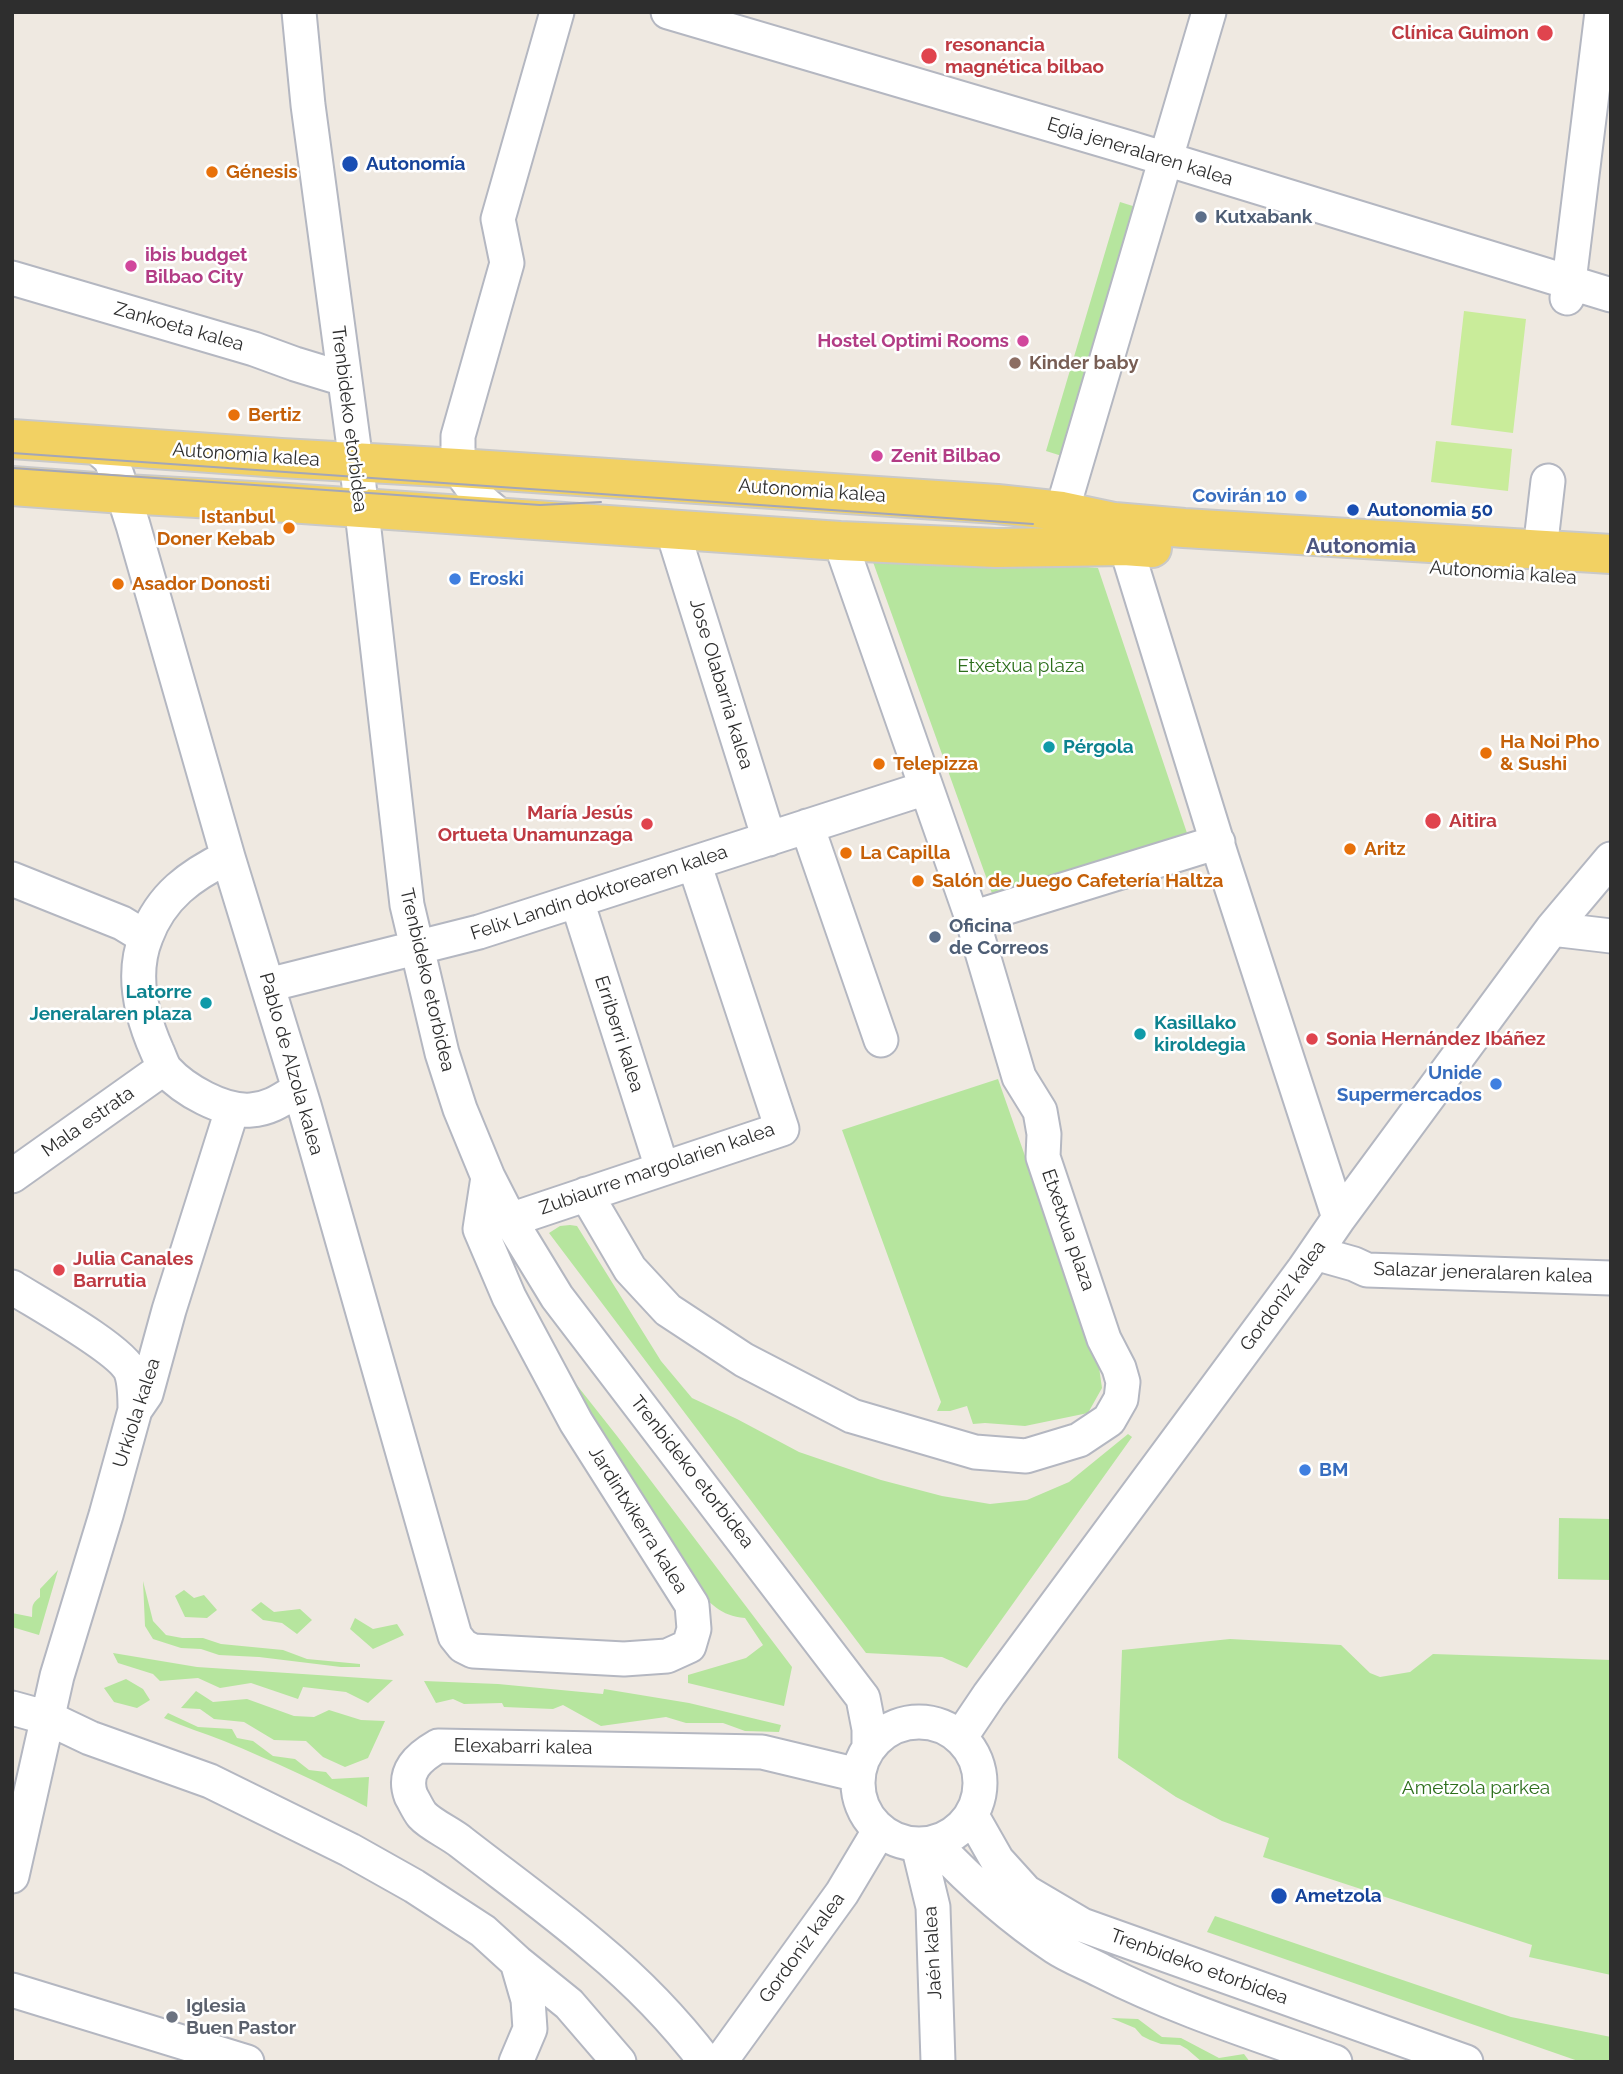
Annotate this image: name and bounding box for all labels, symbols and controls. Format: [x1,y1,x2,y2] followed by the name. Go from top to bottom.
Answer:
[1392,22,1529,44] place label: Clínica Guimon
[1535,23,1555,43] marker: Clínica Guimon
[945,34,1104,78] place label: resonancia magnética bilbao
[919,46,939,66] marker: resonancia magnética bilbao
[1044,113,1236,191] street label: Egia jeneralaren kalea
[366,153,465,175] place label: Autonomía
[340,154,360,174] marker: Autonomía
[226,161,298,183] place label: Génesis
[204,164,220,180] marker: Génesis
[1215,206,1312,228] place label: Kutxabank
[1193,209,1209,225] marker: Kutxabank
[145,244,247,288] place label: ibis budget Bilbao City
[123,258,139,274] marker: ibis budget Bilbao City
[111,298,247,356] street label: Zankoeta kalea
[326,325,372,513] street label: Trenbideko etorbidea
[817,330,1009,352] place label: Hostel Optimi Rooms
[1015,333,1031,349] marker: Hostel Optimi Rooms
[1029,352,1139,374] place label: Kinder baby
[1007,355,1023,371] marker: Kinder baby
[248,404,301,426] place label: Bertiz
[226,407,242,423] marker: Bertiz
[172,438,320,472] street label: Autonomia kalea
[891,445,1000,467] place label: Zenit Bilbao
[869,448,885,464] marker: Zenit Bilbao
[738,474,886,508] street label: Autonomia kalea
[1192,485,1287,507] place label: Covirán 10
[1293,488,1309,504] marker: Covirán 10
[1367,499,1493,521] place label: Autonomia 50
[1345,502,1361,518] marker: Autonomia 50
[157,506,275,550] place label: Istanbul Doner Kebab
[281,520,297,536] marker: Istanbul Doner Kebab
[1306,534,1416,560] district label: Autonomia
[1429,556,1577,590] street label: Autonomia kalea
[469,568,524,590] place label: Eroski
[447,571,463,587] marker: Eroski
[132,573,270,595] place label: Asador Donosti
[110,576,126,592] marker: Asador Donosti
[684,596,758,772] street label: Jose Olabarria kalea
[957,655,1085,677] park label: Etxetxua plaza
[1500,731,1600,775] place label: Ha Noi Pho & Sushi
[1063,736,1134,758] place label: Pérgola
[1041,739,1057,755] marker: Pérgola
[1478,745,1494,761] marker: Ha Noi Pho & Sushi
[893,753,978,775] place label: Telepizza
[871,756,887,772] marker: Telepizza
[438,802,633,846] place label: María Jesús Ortueta Unamunzaga
[1449,810,1497,832] place label: Aitira
[1423,811,1443,831] marker: Aitira
[639,816,655,832] marker: María Jesús Ortueta Unamunzaga
[1364,838,1406,860] place label: Aritz
[468,841,730,945] street label: Felix Landin doktorearen kalea
[1342,841,1358,857] marker: Aritz
[860,842,950,864] place label: La Capilla
[838,845,854,861] marker: La Capilla
[932,870,1223,892] place label: Salón de Juego Cafetería Haltza
[910,873,926,889] marker: Salón de Juego Cafetería Haltza
[395,886,459,1074] street label: Trenbideko etorbidea
[949,915,1049,959] place label: Oficina de Correos
[927,929,943,945] marker: Oficina de Correos
[254,970,328,1158] street label: Pablo de Alzola kalea
[589,973,649,1095] street label: Erriberri kalea
[30,981,192,1025] place label: Latorre Jeneralaren plaza
[198,995,214,1011] marker: Latorre Jeneralaren plaza
[1154,1012,1246,1056] place label: Kasillako kiroldegia
[1132,1026,1148,1042] marker: Kasillako kiroldegia
[1326,1028,1545,1050] place label: Sonia Hernández Ibáñez
[1304,1031,1320,1047] marker: Sonia Hernández Ibáñez
[1337,1062,1482,1106] place label: Unide Supermercados
[1488,1076,1504,1092] marker: Unide Supermercados
[37,1082,139,1162] street label: Mala estrata
[536,1118,778,1220] street label: Zubiaurre margolarien kalea
[1036,1166,1100,1294] street label: Etxetxua plaza
[1235,1236,1331,1356] street label: Gordoniz kalea
[73,1248,193,1292] place label: Julia Canales Barrutia
[1373,1258,1593,1288] street label: Salazar jeneralaren kalea
[51,1262,67,1278] marker: Julia Canales Barrutia
[109,1355,165,1471] street label: Urkiola kalea
[625,1391,759,1553] street label: Trenbideko etorbidea
[584,1442,692,1598] street label: Jardintxikerra kalea
[1319,1459,1348,1481] place label: BM
[1297,1462,1313,1478] marker: BM
[453,1734,593,1760] street label: Elexabarri kalea
[1402,1777,1550,1799] park label: Ametzola parkea
[1295,1885,1382,1907] place label: Ametzola
[1269,1886,1289,1906] marker: Ametzola
[754,1888,850,2008] street label: Gordoniz kalea
[919,1906,947,2000] street label: Jaén kalea
[1107,1924,1291,2010] street label: Trenbideko etorbidea
[186,1995,296,2039] place label: Iglesia Buen Pastor
[164,2009,180,2025] marker: Iglesia Buen Pastor

